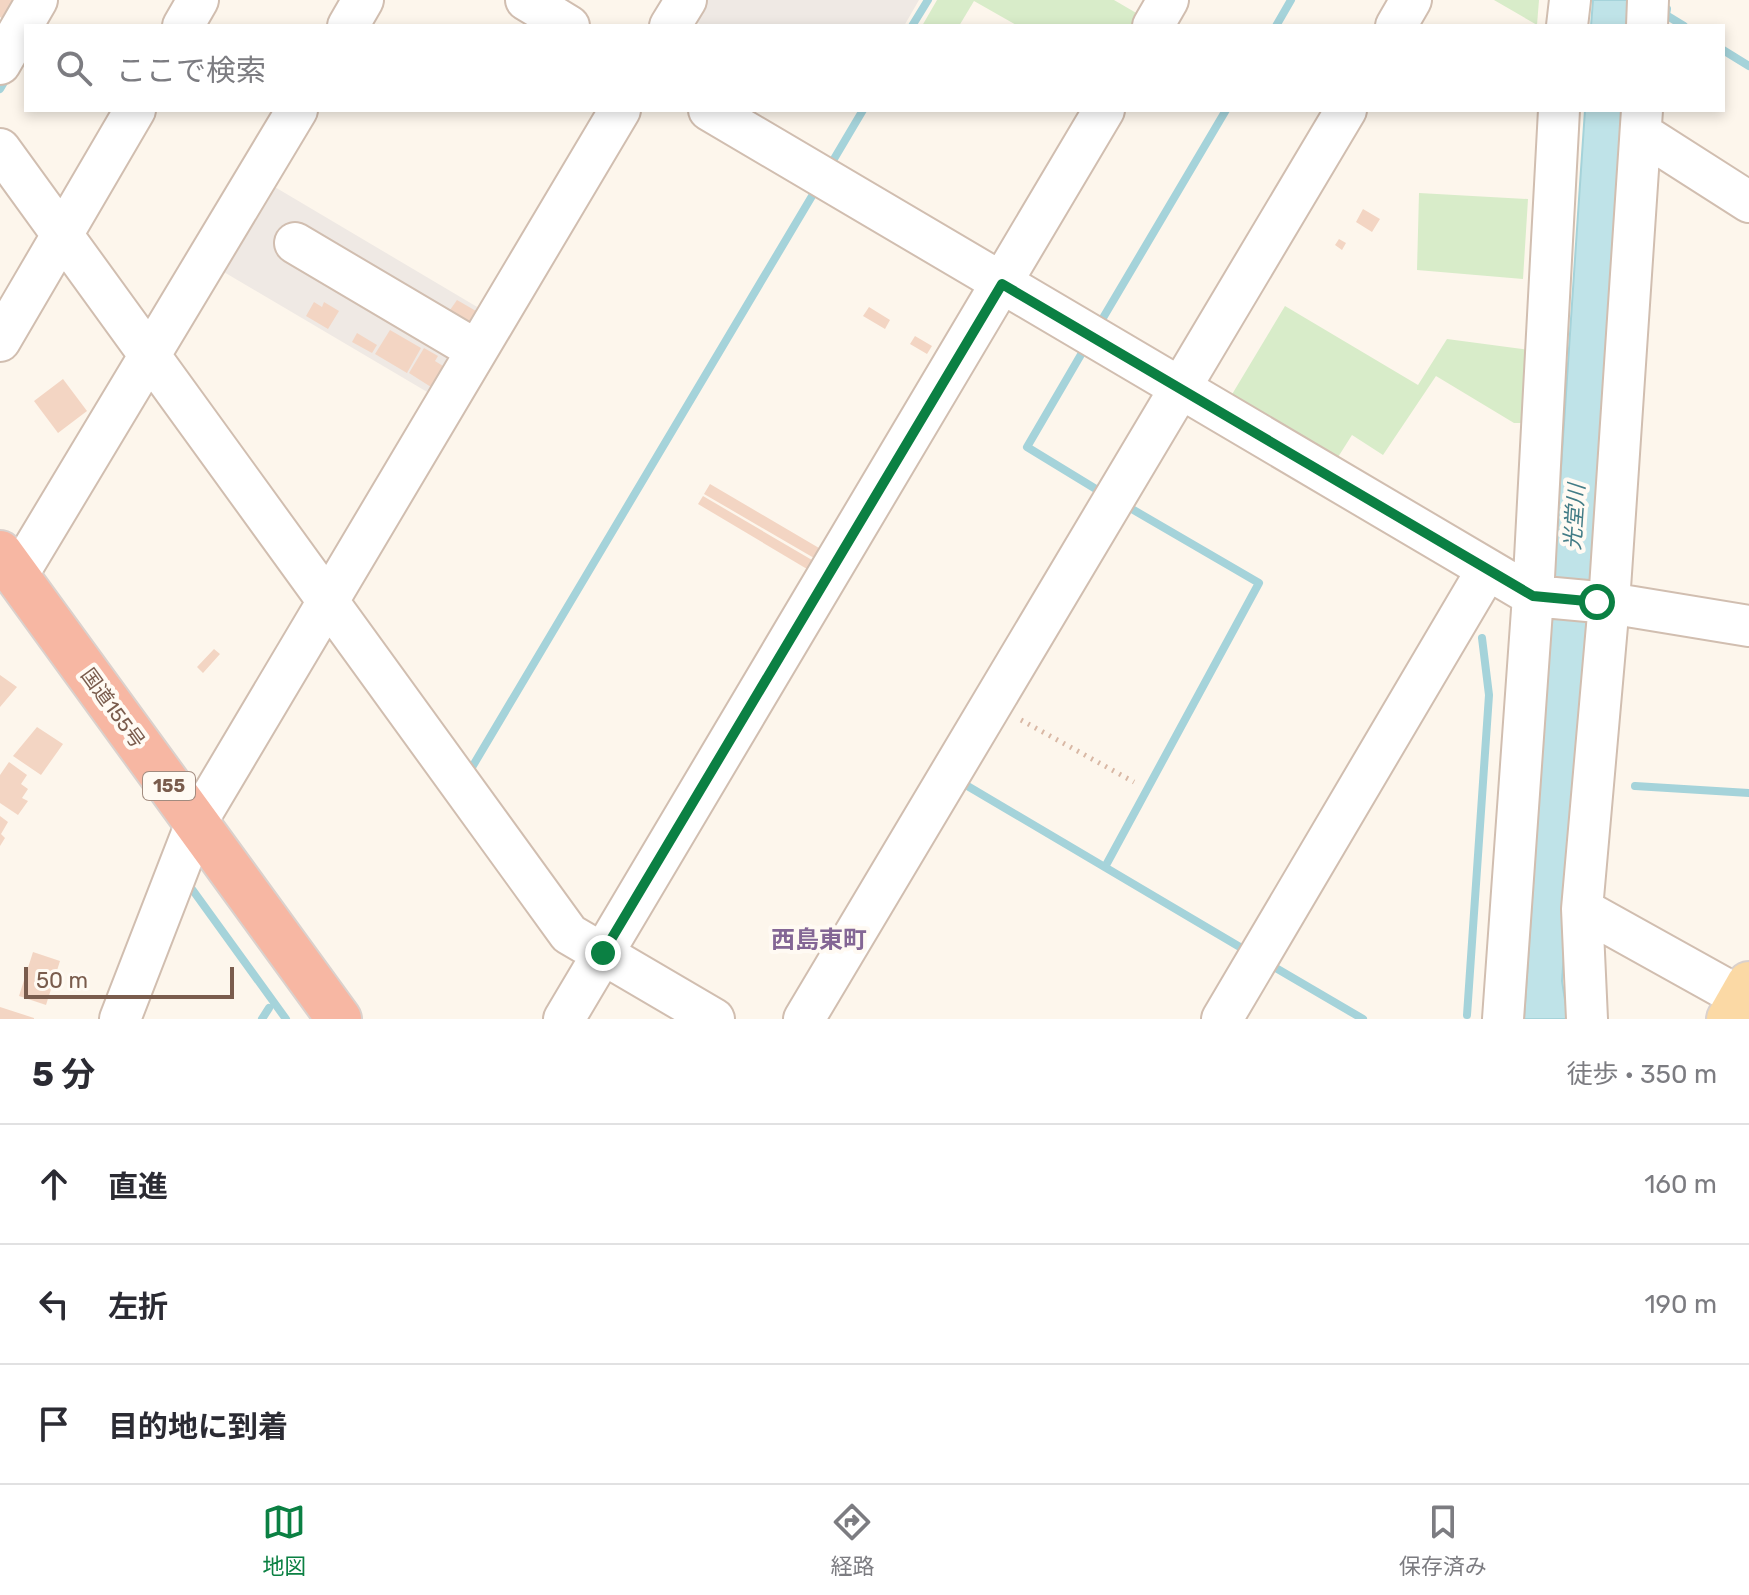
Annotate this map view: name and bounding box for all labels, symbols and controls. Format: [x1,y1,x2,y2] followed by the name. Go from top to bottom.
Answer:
[24,24,1725,112] search box
[52,46,96,90] icon: search
[116,53,266,89] text: ここで検索
[1559,481,1590,551] water label: 光堂川
[1579,584,1615,620] route start
[76,664,150,752] street label: 国道155号
[143,772,195,800] road number: 155
[771,926,867,954] district label: 西島東町
[585,935,621,971] route end
[24,963,234,999] scale bar
[36,967,88,994] text: 50 m
[32,1054,95,1095] text: 5 分
[1567,1059,1717,1090] text: 徒歩 · 350 m
[32,1162,76,1206] icon: ahead
[108,1169,168,1205] text: 直進
[1644,1169,1717,1200] text: 160 m
[32,1282,76,1326] icon: left
[108,1289,168,1325] text: 左折
[1644,1289,1717,1320] text: 190 m
[32,1402,76,1446] icon: arrive
[108,1409,288,1445] text: 目的地に到着
[262,1500,306,1580] tab: 地図
[830,1500,875,1580] tab: 経路
[1399,1500,1487,1580] tab: 保存済み

